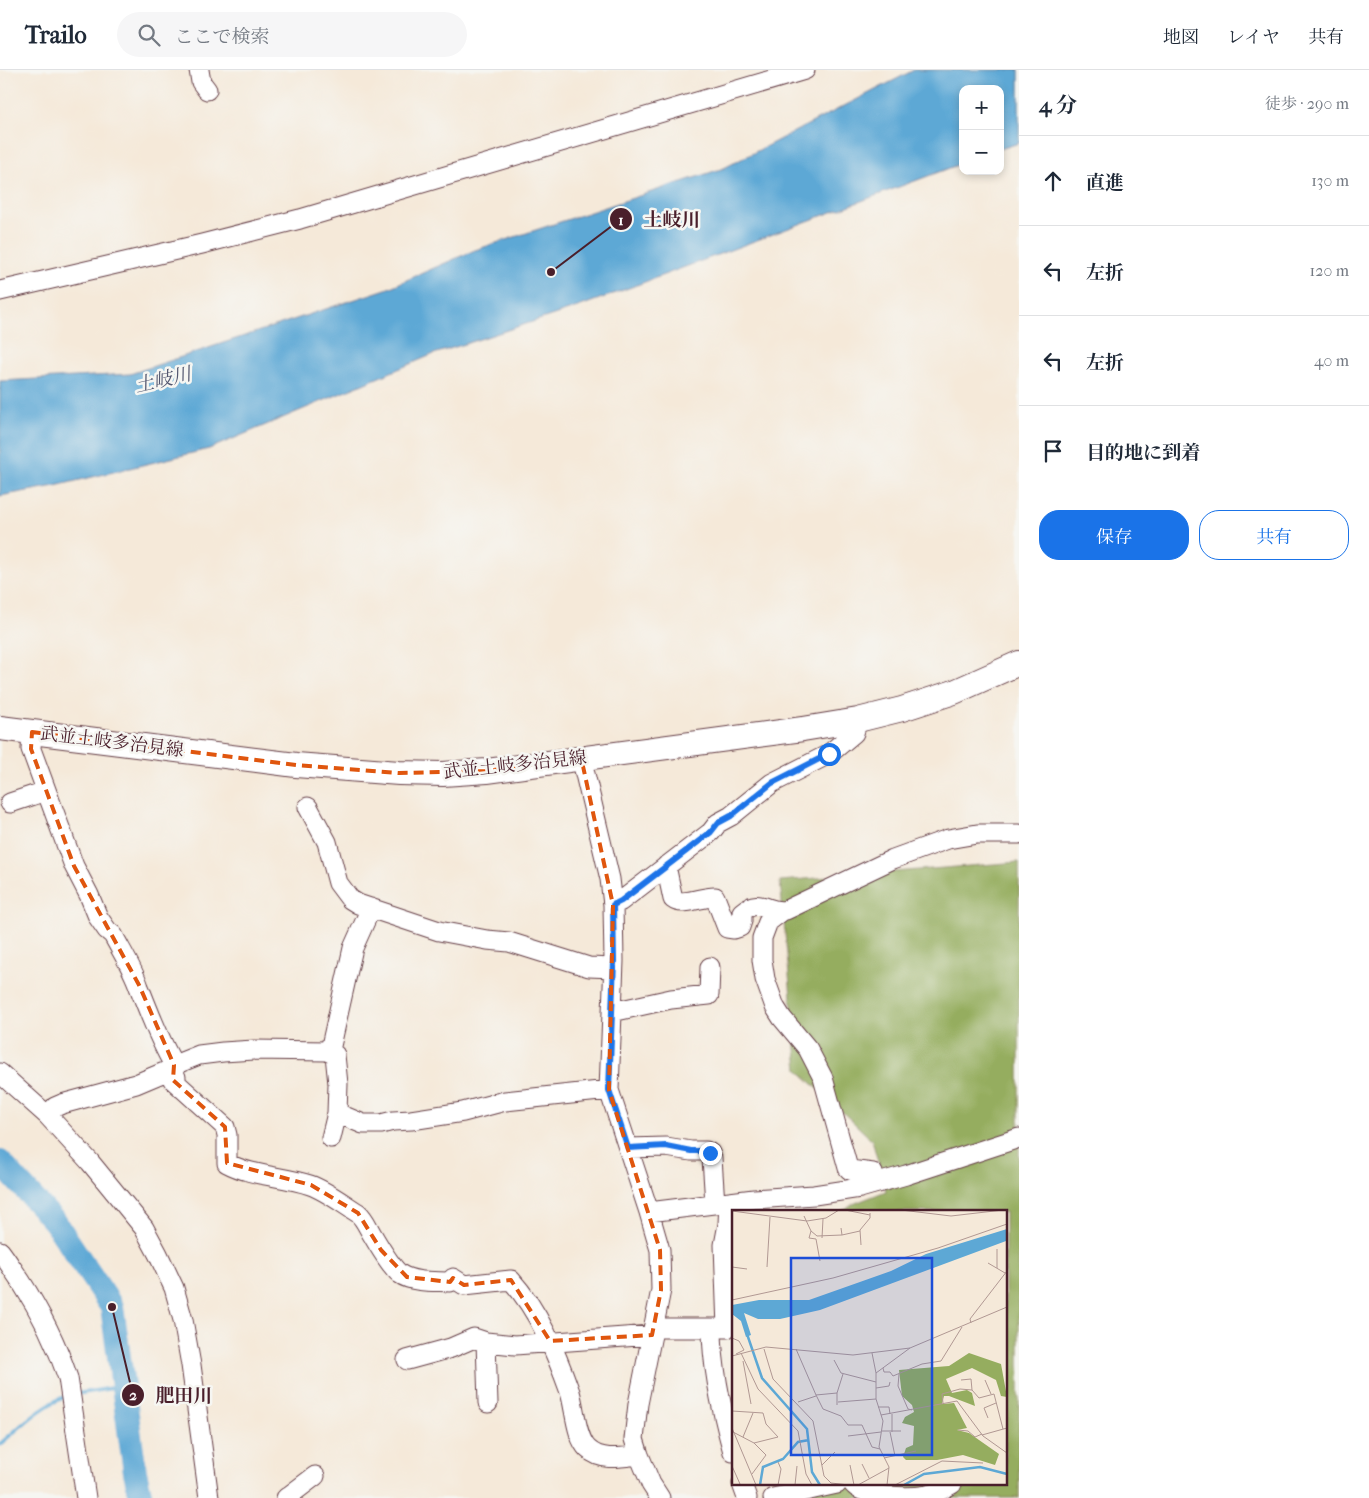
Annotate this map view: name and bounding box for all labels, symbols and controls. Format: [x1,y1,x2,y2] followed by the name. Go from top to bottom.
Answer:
[117,12,467,57] search box
[25,21,87,49] text: Trailo
[135,21,163,49] icon: search
[175,26,270,48] text: ここで検索
[1163,27,1199,48] text: 地図
[1227,27,1280,48] text: レイヤ
[1308,27,1344,48] text: 共有
[959,85,1004,175] map controls
[959,85,1004,130] button: +
[1039,93,1077,117] text: 4 分
[1265,94,1349,113] text: 徒歩 · 290 m
[959,130,1004,175] button: −
[1039,167,1067,195] icon: ahead
[1311,171,1349,190] text: 130 m
[1086,172,1124,194] text: 直進
[608,202,710,236] callout: 土岐川
[643,209,701,231] text: 土岐川
[618,211,624,229] text: 1
[1039,257,1067,285] icon: left
[1310,261,1349,280] text: 120 m
[1086,262,1124,284] text: 左折
[1039,347,1067,375] icon: left
[1314,351,1349,370] text: 40 m
[1086,352,1124,374] text: 左折
[133,362,195,397] water label: 土岐川
[1039,437,1067,465] icon: arrive
[1086,442,1200,464] text: 目的地に到着
[1039,510,1189,560] button: 保存
[1199,510,1349,560] button: 共有
[39,723,185,761] street label: 武並土岐多治見線
[818,743,841,766] route start
[442,747,588,783] street label: 武並土岐多治見線
[699,1142,722,1165] route end
[732,1210,1006,1486] inset map
[121,1378,223,1412] callout: 肥田川
[155,1385,213,1407] text: 肥田川
[129,1386,137,1404] text: 2

